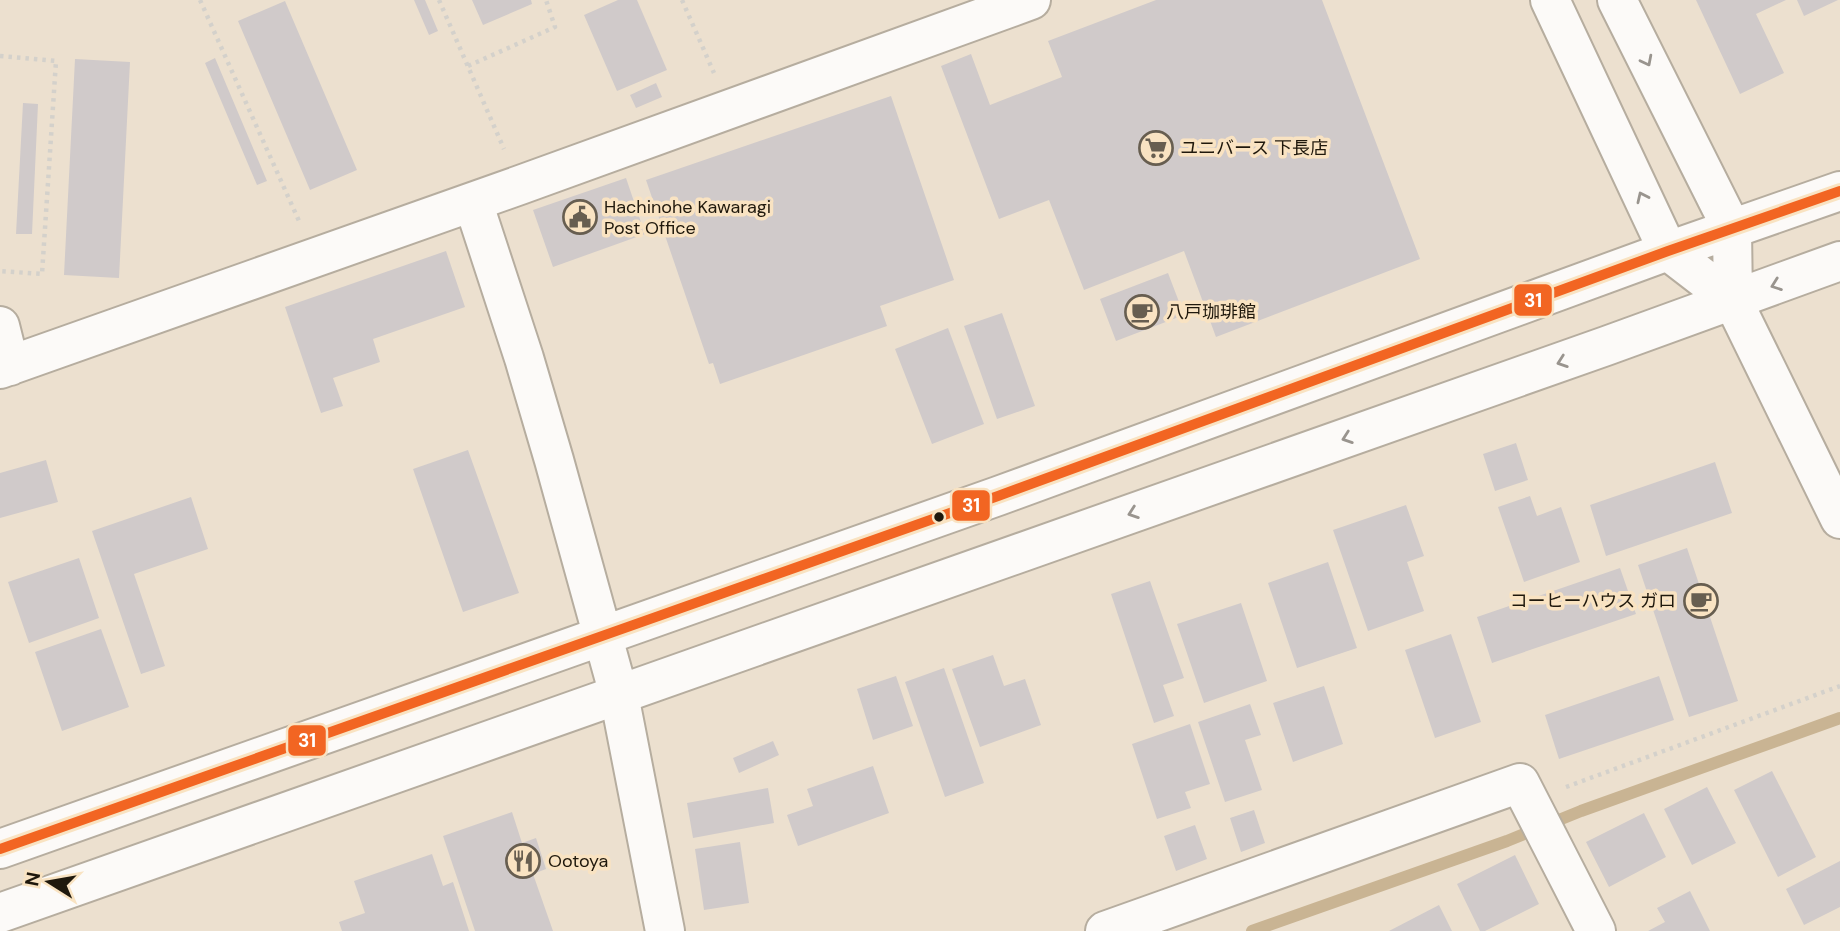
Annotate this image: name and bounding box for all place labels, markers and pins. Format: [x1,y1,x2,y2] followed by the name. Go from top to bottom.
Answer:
[1137,129,1175,167] supermarket icon: ユニバース 下長店
[1180,136,1328,160] place label: ユニバース 下長店
[604,195,771,240] place label: Hachinohe Kawaragi Post Office
[561,198,599,236] public building icon: Hachinohe Kawaragi Post Office
[1123,293,1161,331] cafe icon: 八戸珈琲館
[1166,300,1256,324] place label: 八戸珈琲館
[932,510,946,524] unlabelled marker
[1682,582,1720,620] cafe icon: コーヒーハウス ガロ
[1510,589,1676,613] place label: コーヒーハウス ガロ
[504,842,542,880] restaurant icon: Ootoya
[548,849,608,873] place label: Ootoya

